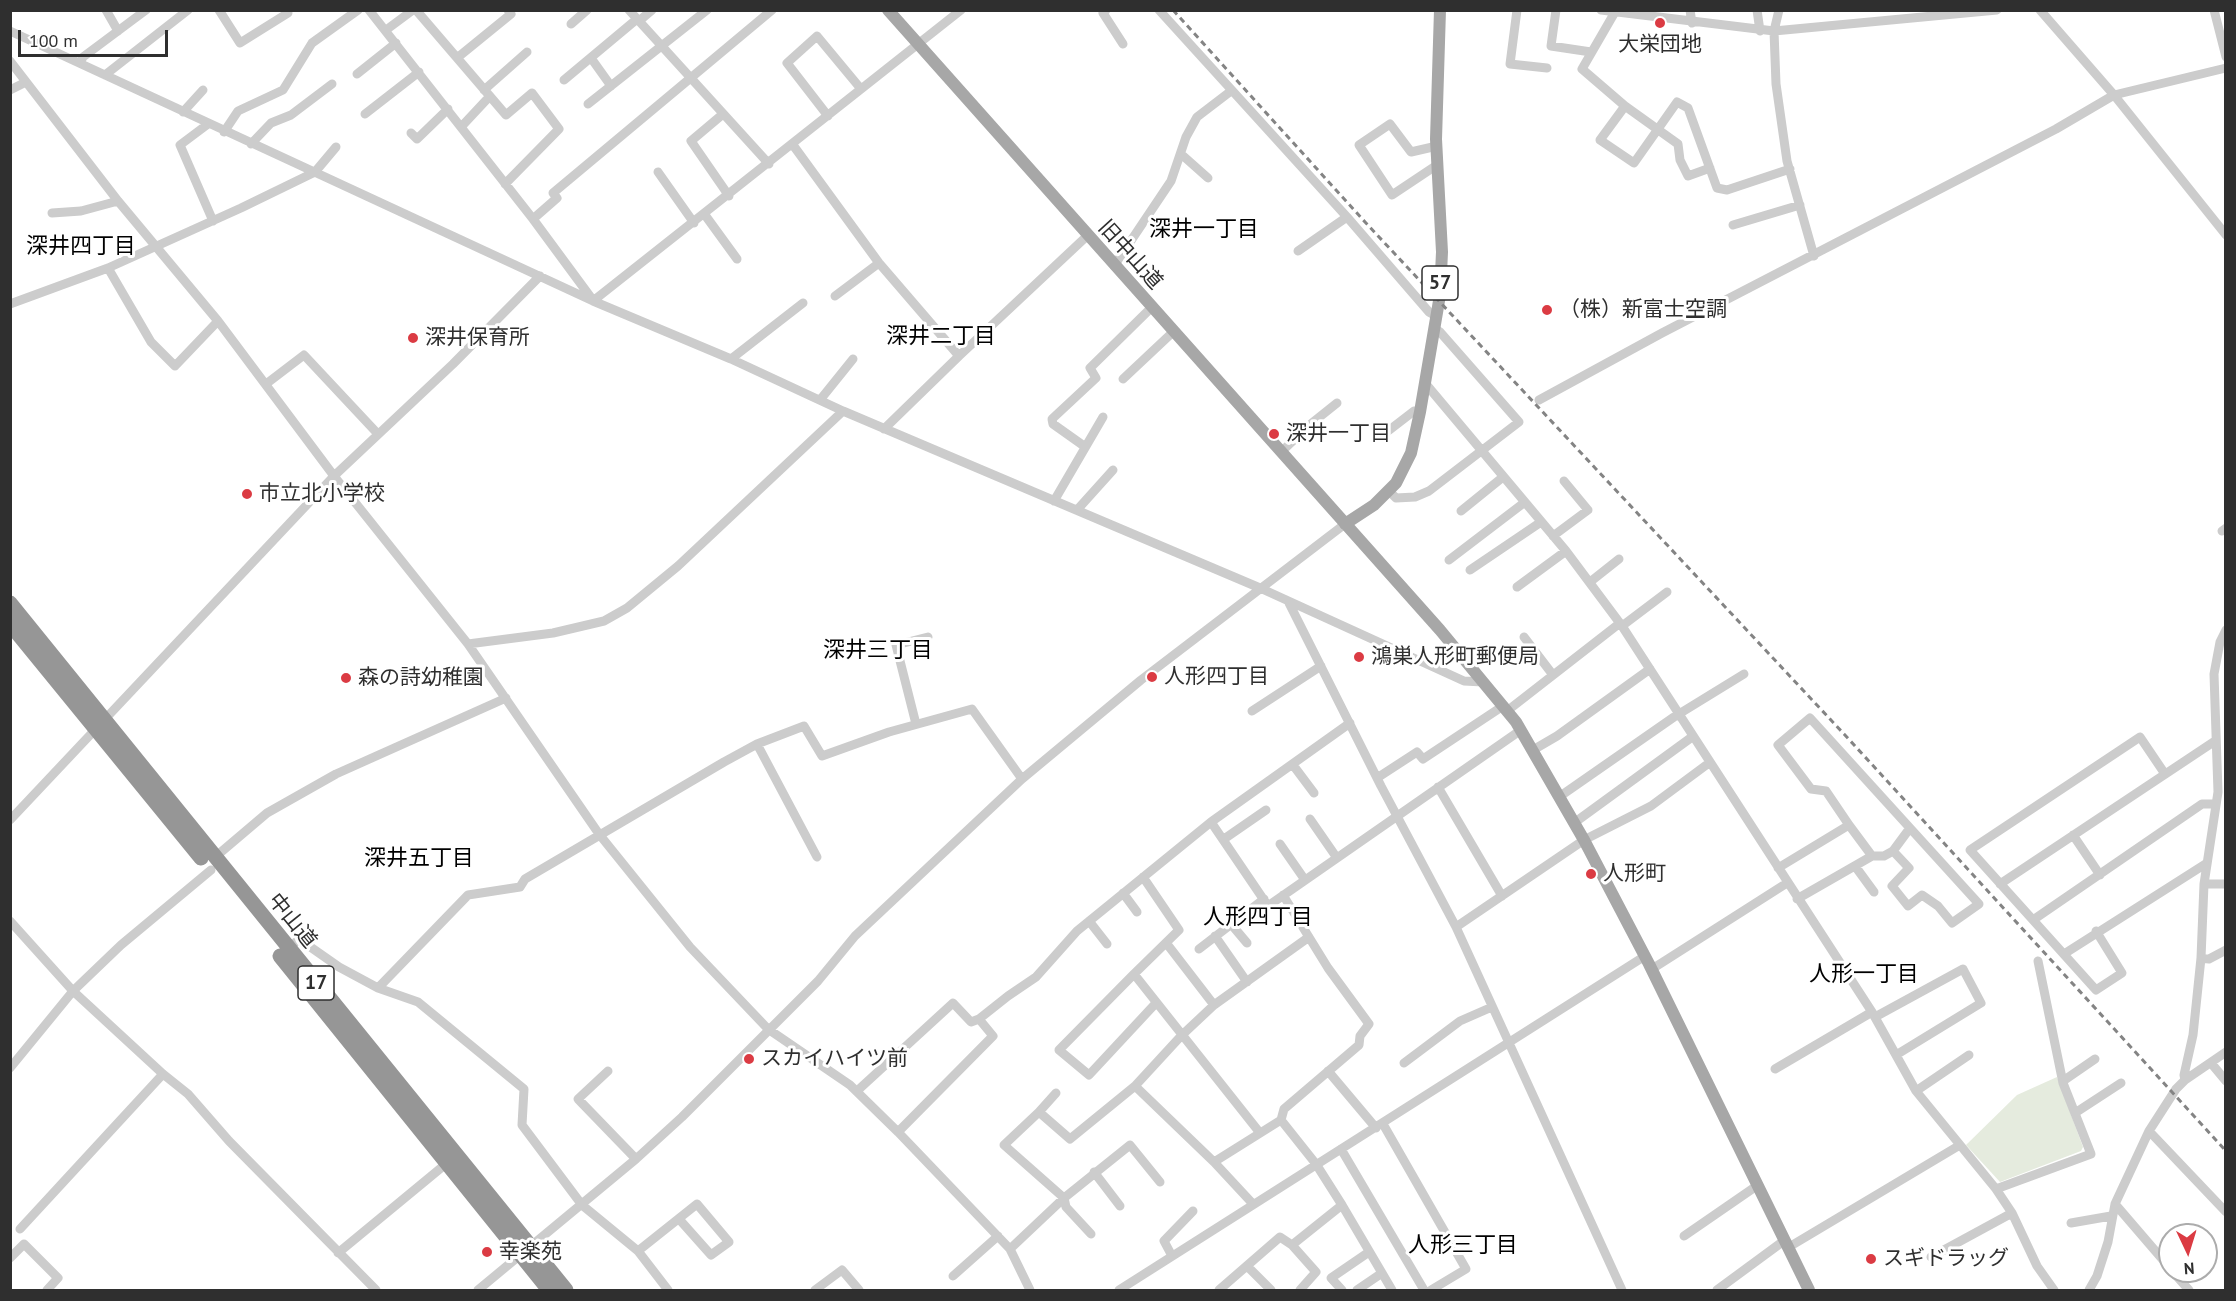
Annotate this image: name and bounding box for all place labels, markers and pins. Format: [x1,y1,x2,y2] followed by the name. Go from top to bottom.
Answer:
[1653,16,1667,30] marker: 大栄団地
[1618,32,1702,58] place label: 大栄団地
[1559,297,1727,323] place label: （株）新富士空調
[1540,303,1554,317] marker: （株）新富士空調
[425,325,530,351] place label: 深井保育所
[406,331,420,345] marker: 深井保育所
[1286,421,1391,447] place label: 深井一丁目
[1267,427,1281,441] marker: 深井一丁目
[259,481,385,507] place label: 市立北小学校
[240,487,254,501] marker: 市立北小学校
[1371,644,1539,670] place label: 鴻巣人形町郵便局
[1352,650,1366,664] marker: 鴻巣人形町郵便局
[1164,664,1269,690] place label: 人形四丁目
[358,665,484,691] place label: 森の詩幼稚園
[1145,670,1159,684] marker: 人形四丁目
[339,671,353,685] marker: 森の詩幼稚園
[1603,861,1666,887] place label: 人形町
[1584,867,1598,881] marker: 人形町
[761,1046,908,1072] place label: スカイハイツ前
[742,1052,756,1066] marker: スカイハイツ前
[499,1239,562,1265] place label: 幸楽苑
[480,1245,494,1259] marker: 幸楽苑
[1883,1246,2009,1272] place label: スギドラッグ
[1864,1252,1878,1266] marker: スギドラッグ

